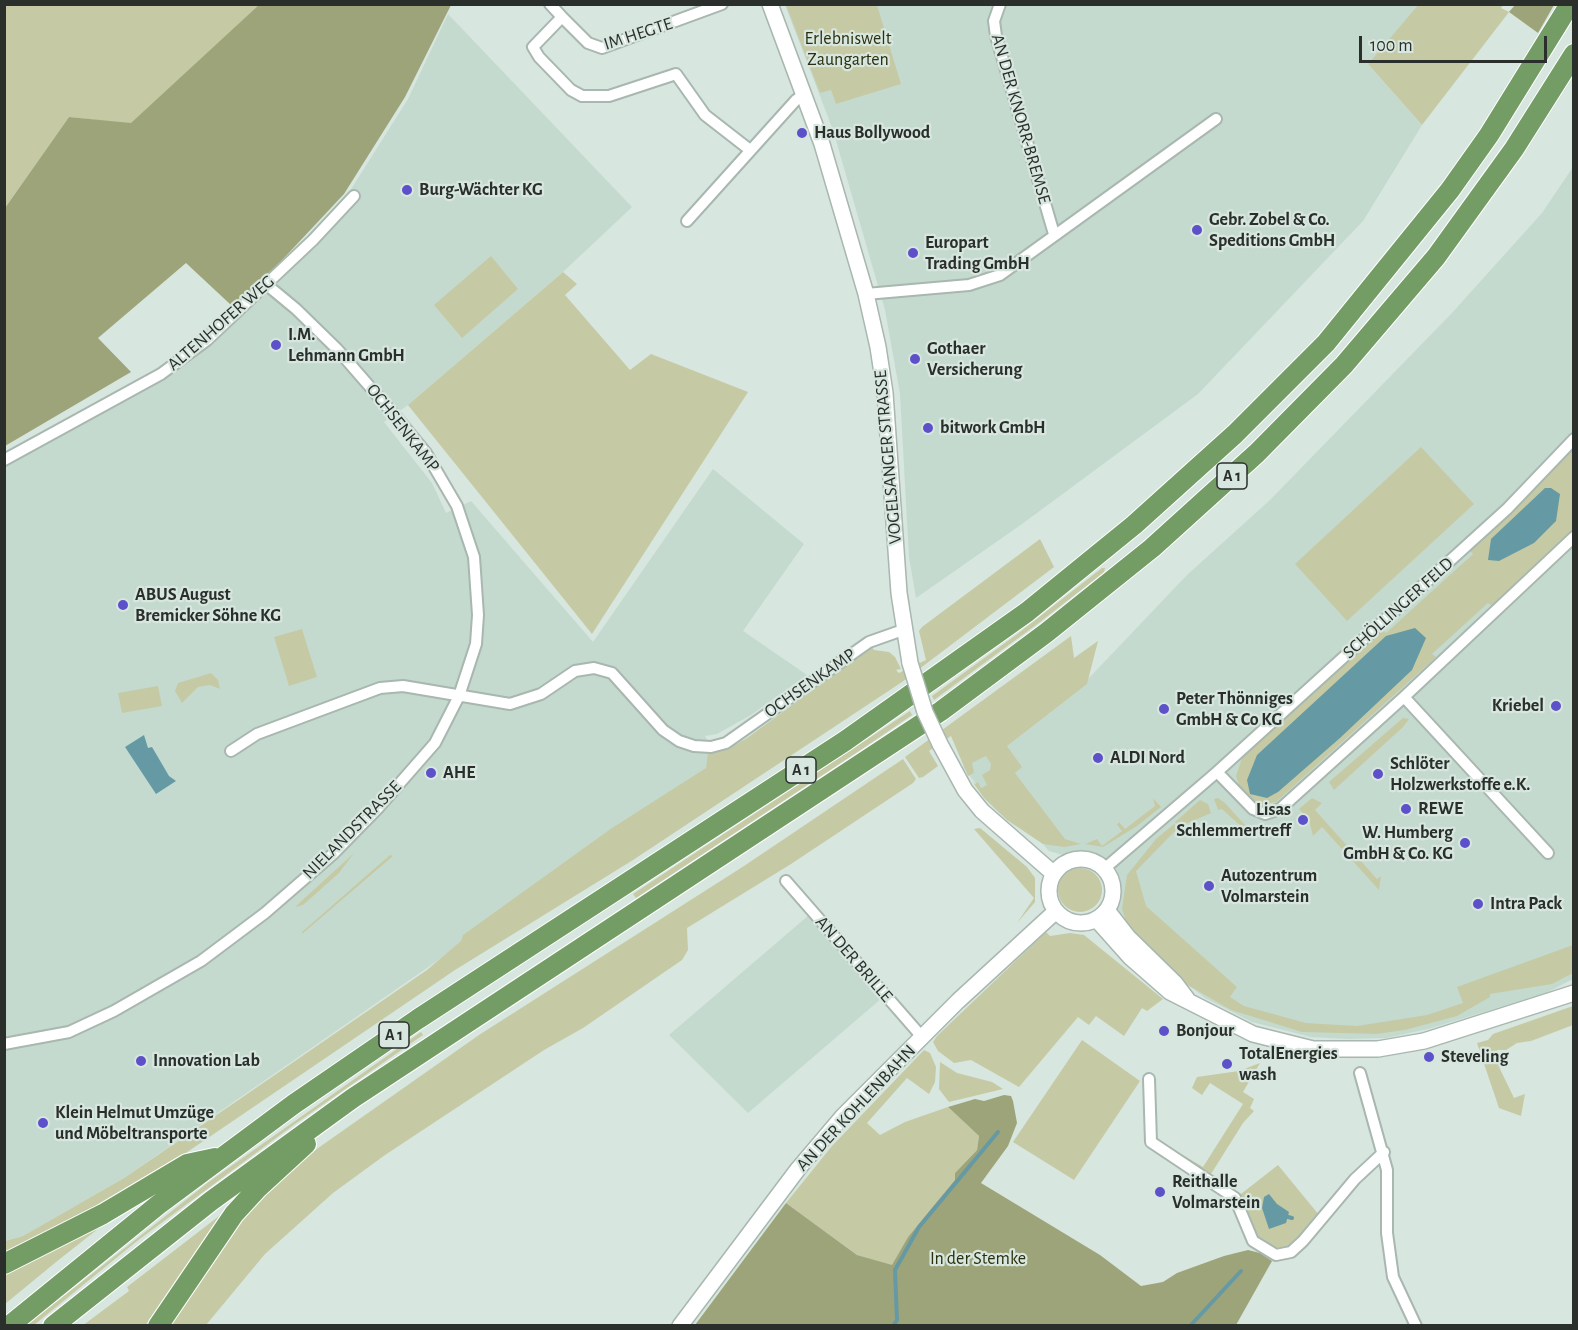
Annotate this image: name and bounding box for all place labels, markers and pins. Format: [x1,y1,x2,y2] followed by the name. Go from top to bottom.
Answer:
[814,122,930,144] place label: Haus Bollywood
[795,126,809,140] marker: Haus Bollywood
[419,179,543,201] place label: Burg-Wächter KG
[400,183,414,197] marker: Burg-Wächter KG
[1209,209,1335,252] place label: Gebr. Zobel & Co. Speditions GmbH
[1190,223,1204,237] marker: Gebr. Zobel & Co. Speditions GmbH
[925,232,1030,274] place label: Europart Trading GmbH
[906,246,920,260] marker: Europart Trading GmbH
[288,324,405,366] place label: I.M. Lehmann GmbH
[269,338,283,352] marker: I.M. Lehmann GmbH
[927,338,1022,380] place label: Gothaer Versicherung
[908,352,922,366] marker: Gothaer Versicherung
[940,417,1046,439] place label: bitwork GmbH
[921,421,935,435] marker: bitwork GmbH
[135,584,281,626] place label: ABUS August Bremicker Söhne KG
[116,598,130,612] marker: ABUS August Bremicker Söhne KG
[1176,688,1293,730] place label: Peter Thönniges GmbH & Co KG
[1492,695,1544,717] place label: Kriebel
[1549,699,1563,713] marker: Kriebel
[1157,702,1171,716] marker: Peter Thönniges GmbH & Co KG
[1110,747,1185,769] place label: ALDI Nord
[1091,751,1105,765] marker: ALDI Nord
[1390,753,1530,795] place label: Schlöter Holzwerkstoffe e.K.
[443,762,475,784] place label: AHE
[424,766,438,780] marker: AHE
[1371,767,1385,781] marker: Schlöter Holzwerkstoffe e.K.
[1418,798,1463,820] place label: REWE
[1176,799,1291,842] place label: Lisas Schlemmertreff
[1399,802,1413,816] marker: REWE
[1296,813,1310,827] marker: Lisas Schlemmertreff
[1343,822,1453,864] place label: W. Humberg GmbH & Co. KG
[1458,836,1472,850] marker: W. Humberg GmbH & Co. KG
[1221,865,1317,908] place label: Autozentrum Volmarstein
[1202,879,1216,893] marker: Autozentrum Volmarstein
[1490,893,1562,915] place label: Intra Pack
[1471,897,1485,911] marker: Intra Pack
[1176,1020,1234,1042] place label: Bonjour
[1157,1024,1171,1038] marker: Bonjour
[1239,1043,1338,1086] place label: TotalEnergies wash
[1441,1046,1509,1068] place label: Steveling
[153,1050,260,1072] place label: Innovation Lab
[1422,1050,1436,1064] marker: Steveling
[134,1054,148,1068] marker: Innovation Lab
[1220,1057,1234,1071] marker: TotalEnergies wash
[55,1102,214,1144] place label: Klein Helmut Umzüge und Möbeltransporte
[36,1116,50,1130] marker: Klein Helmut Umzüge und Möbeltransporte
[1172,1171,1260,1214] place label: Reithalle Volmarstein
[1153,1185,1167,1199] marker: Reithalle Volmarstein

